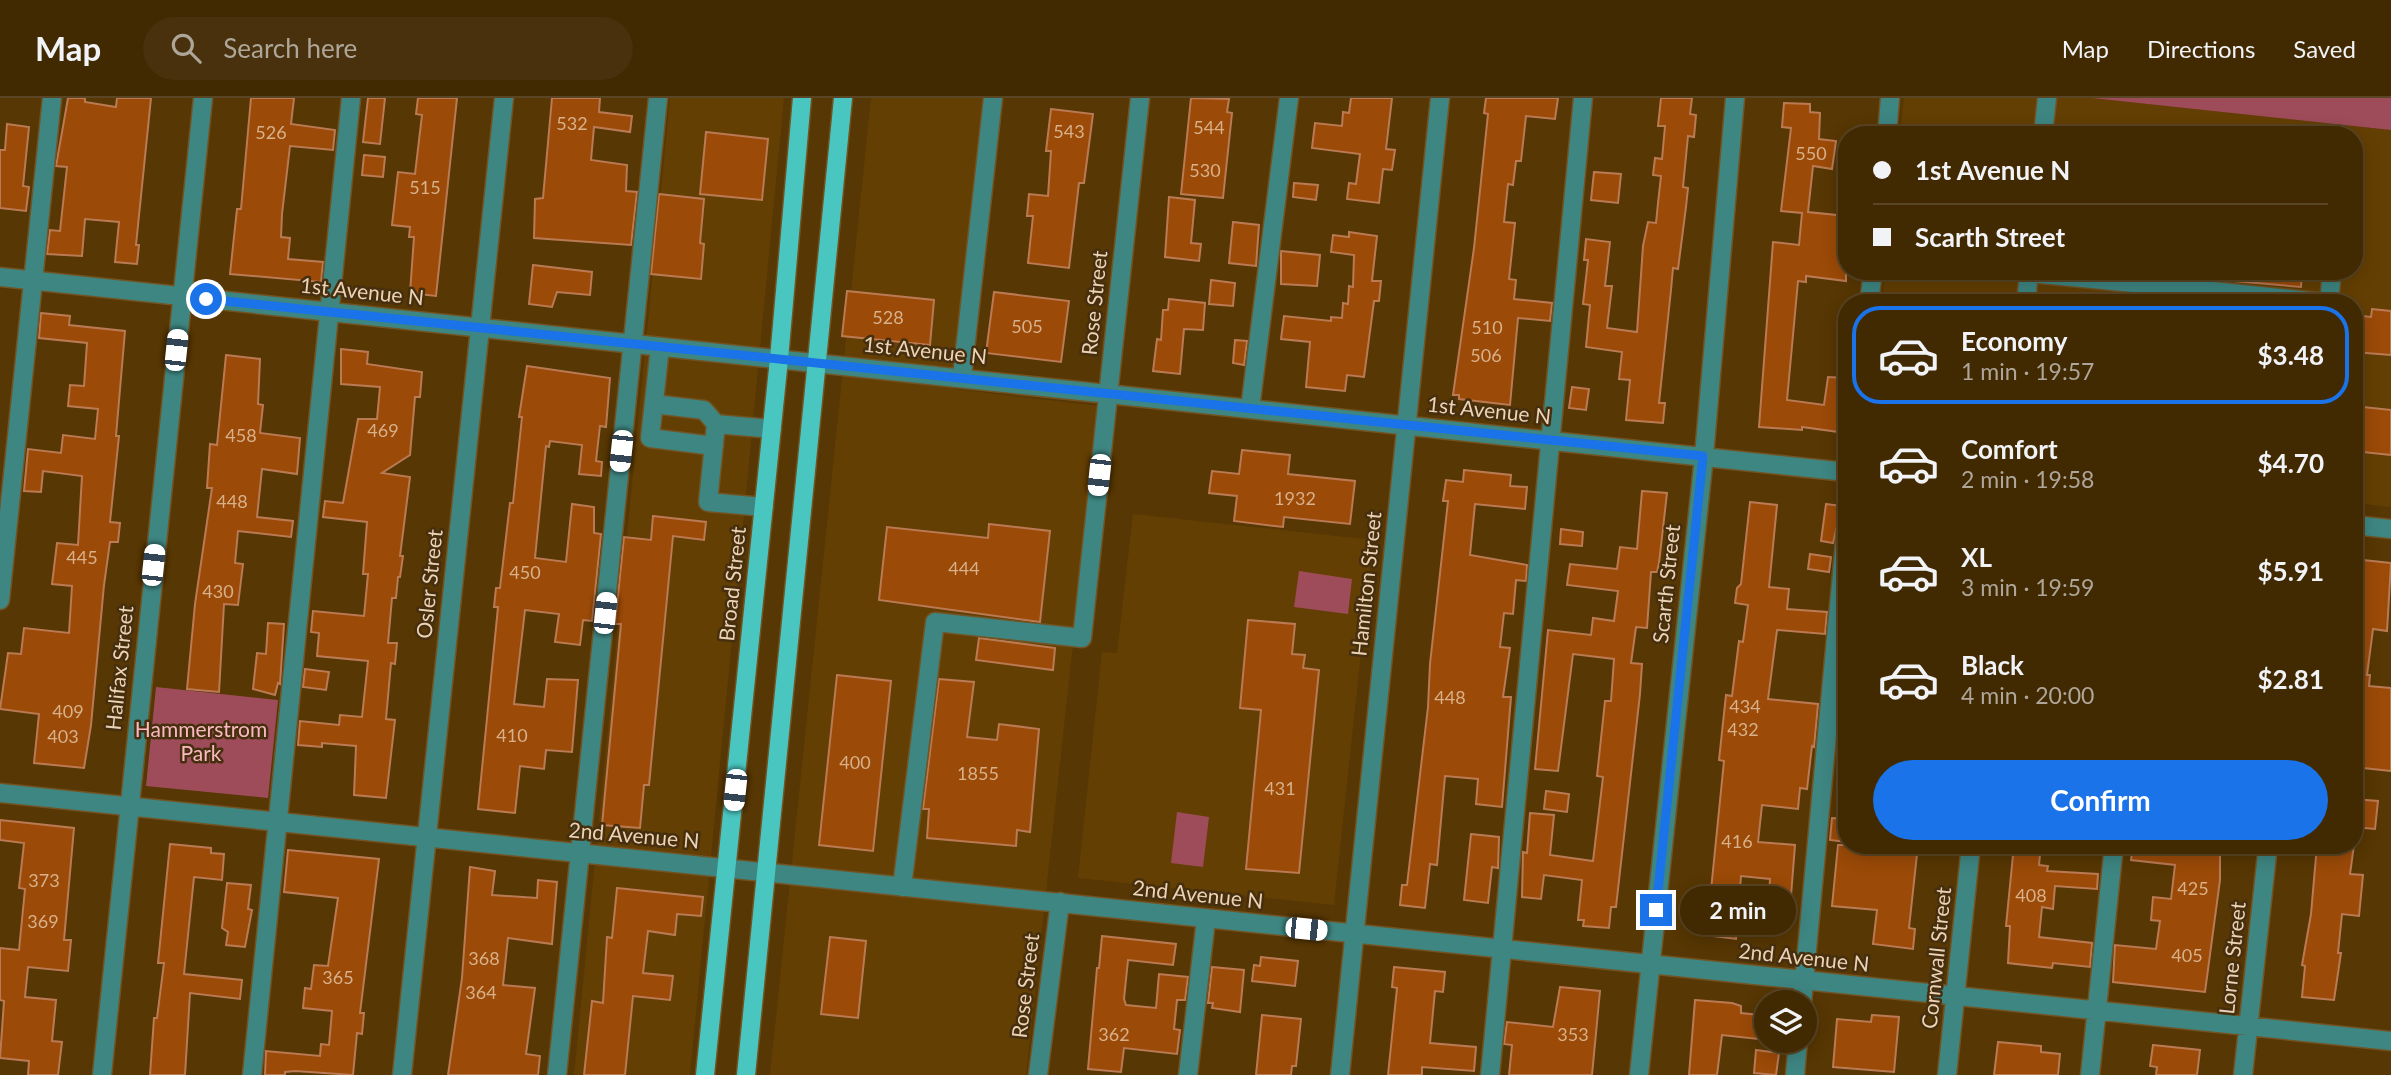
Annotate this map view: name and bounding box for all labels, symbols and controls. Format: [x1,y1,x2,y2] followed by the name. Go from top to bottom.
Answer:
[143,17,633,80] search box
[35,28,101,68] text: Map
[167,29,205,67] icon: search
[223,32,357,64] text: Search here
[2062,34,2109,63] text: Map
[2147,34,2255,63] text: Directions
[2293,34,2356,63] text: Saved
[556,112,588,134] house number: 532
[1193,116,1225,138] house number: 544
[1053,120,1085,142] house number: 543
[255,121,287,143] house number: 526
[1795,142,1827,164] house number: 550
[1915,154,2070,186] text: 1st Avenue N
[1189,159,1221,181] house number: 530
[409,176,441,198] house number: 515
[1915,221,2065,253] text: Scarth Street
[1076,249,1111,356] street label: Rose Street
[299,272,425,309] street label: 1st Avenue N
[190,283,222,315] route start
[872,306,904,328] house number: 528
[1011,315,1043,337] house number: 505
[1471,316,1503,338] house number: 510
[1877,324,1940,387] icon: car
[1961,325,2067,357] text: Economy
[164,328,189,372] car
[862,331,988,368] street label: 1st Avenue N
[2258,339,2324,371] text: $3.48
[1470,344,1502,366] house number: 506
[1961,357,2094,385] text: 1 min · 19:57
[1426,391,1552,428] street label: 1st Avenue N
[367,419,399,441] house number: 469
[225,424,257,446] house number: 458
[609,429,634,473] car
[1877,432,1940,495] icon: car
[1961,433,2058,465] text: Comfort
[2258,447,2324,479] text: $4.70
[1087,453,1112,497] car
[1961,465,2094,493] text: 2 min · 19:58
[1274,487,1316,509] house number: 1932
[216,490,248,512] house number: 448
[1345,510,1386,657] street label: Hamilton Street
[1647,523,1684,645] street label: Scarth Street
[713,525,750,643] street label: Broad Street
[410,528,447,640] street label: Osler Street
[1877,540,1940,603] icon: car
[1961,541,1992,573] text: XL
[141,543,166,587] car
[66,546,98,568] house number: 445
[2258,555,2324,587] text: $5.91
[948,557,980,579] house number: 444
[509,561,541,583] house number: 450
[1961,573,2094,601] text: 3 min · 19:59
[202,580,234,602] house number: 430
[593,591,618,635] car
[100,604,138,731] street label: Halifax Street
[1877,648,1940,711] icon: car
[1961,649,2024,681] text: Black
[2258,663,2324,695] text: $2.81
[1961,681,2094,709] text: 4 min · 20:00
[1434,686,1466,708] house number: 448
[1729,695,1761,717] house number: 434
[52,700,84,722] house number: 409
[135,716,267,765] park label: Hammerstrom Park
[1727,718,1759,740] house number: 432
[496,724,528,746] house number: 410
[47,725,79,747] house number: 403
[839,751,871,773] house number: 400
[1873,760,2328,840] button: Confirm
[957,762,999,784] house number: 1855
[723,768,748,812] car
[1264,777,1296,799] house number: 431
[568,816,701,853] street label: 2nd Avenue N
[1721,830,1753,852] house number: 416
[28,869,60,891] house number: 373
[1132,874,1265,913] street label: 2nd Avenue N
[2177,877,2209,899] house number: 425
[2015,884,2047,906] house number: 408
[1916,885,1955,1030] street label: Cornwall Street
[1680,886,1796,934] callout: 2 min
[1640,894,1672,926] route end
[1709,896,1767,924] text: 2 min
[2213,900,2250,1015] street label: Lorne Street
[27,910,59,932] house number: 369
[1285,916,1328,942] car
[1006,932,1043,1040] street label: Rose Street
[1738,937,1871,976] street label: 2nd Avenue N
[2171,944,2203,966] house number: 405
[468,947,500,969] house number: 368
[322,966,354,988] house number: 365
[465,981,497,1003] house number: 364
[1754,990,1817,1053] map controls
[1754,990,1817,1053] button: layers
[1098,1023,1130,1045] house number: 362
[1557,1023,1589,1045] house number: 353

